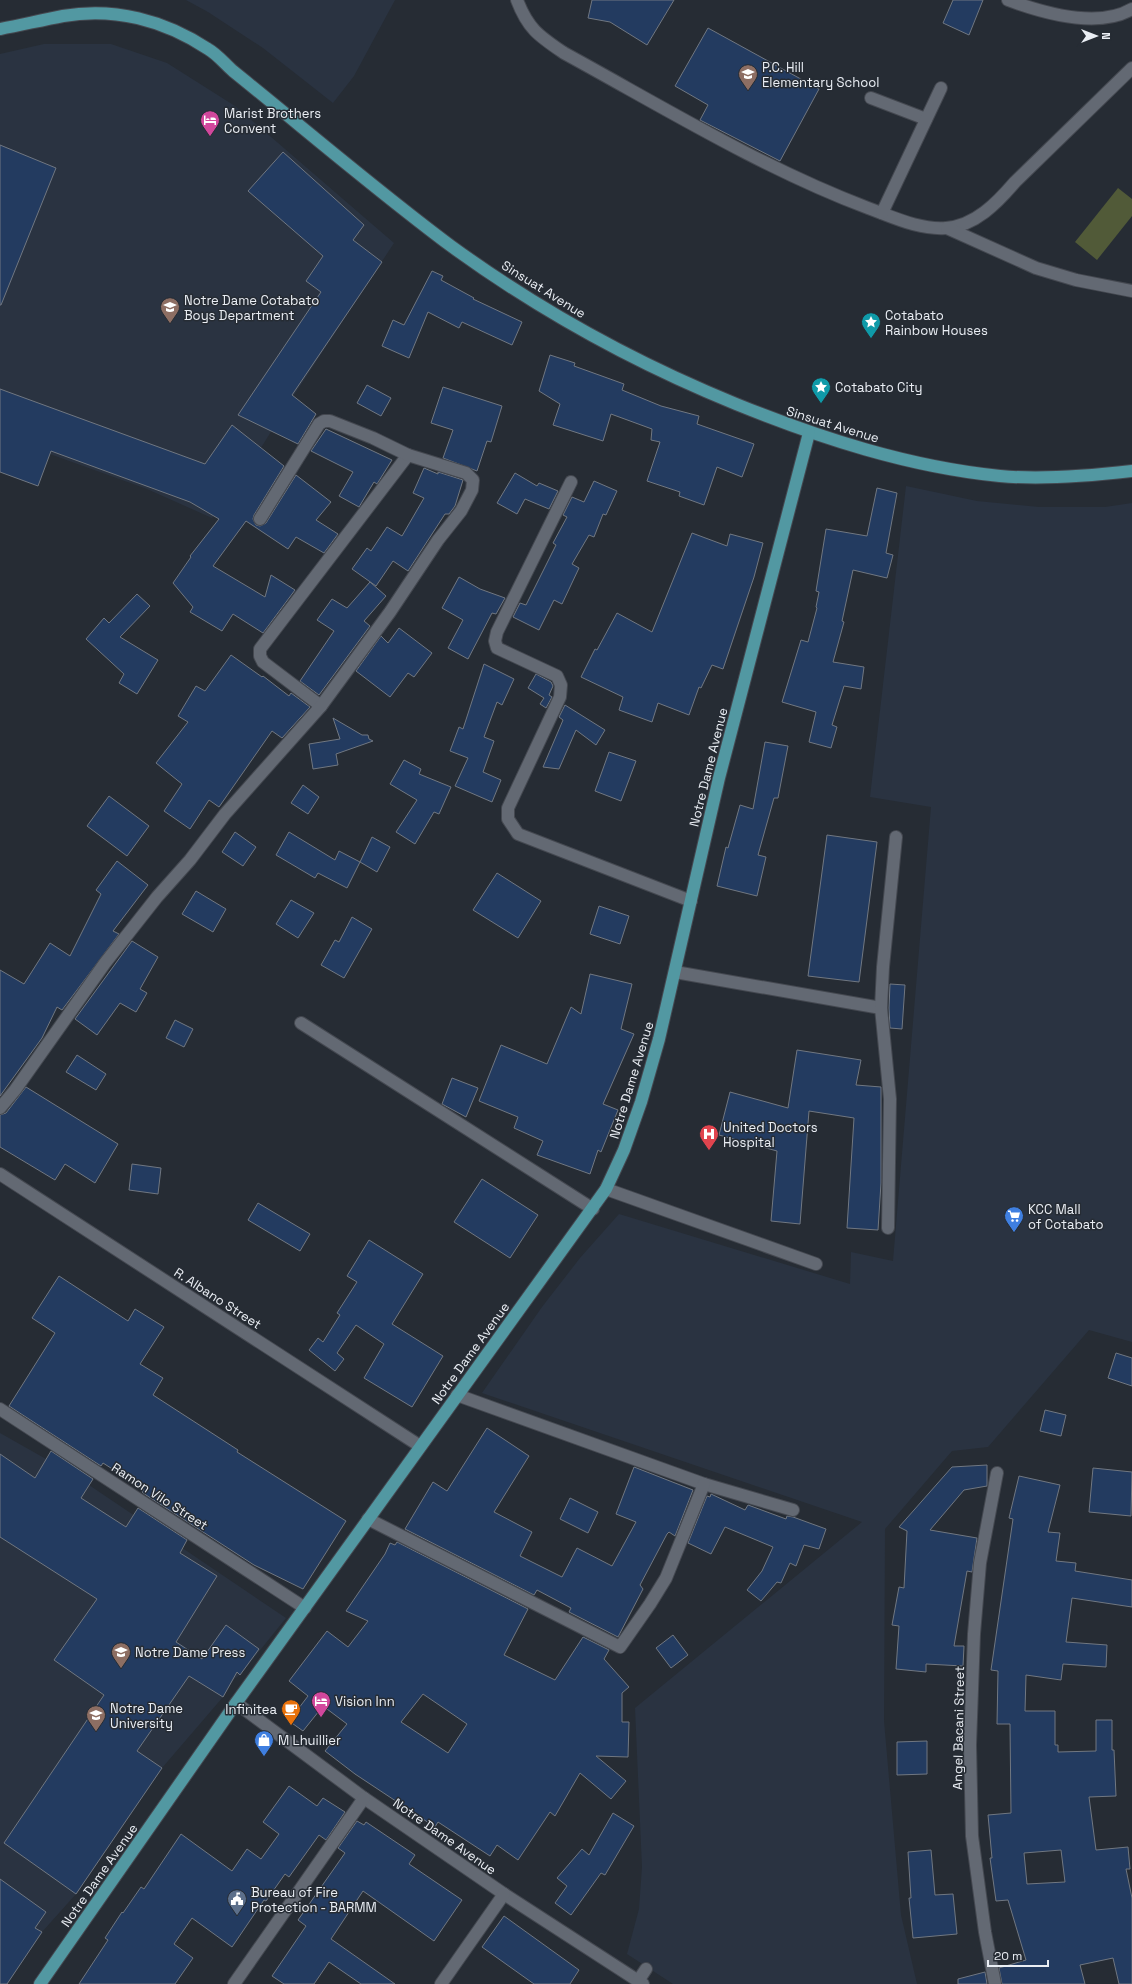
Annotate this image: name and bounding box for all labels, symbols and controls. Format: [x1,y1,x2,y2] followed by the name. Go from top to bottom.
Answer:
[1076,16,1116,56] north arrow
[1099,32,1113,40] text: N
[762,59,879,91] place label: P.C. Hill Elementary School
[737,63,759,91] school or university icon: P.C. Hill Elementary School
[224,105,321,137] place label: Marist Brothers Convent
[199,109,221,137] hotel icon: Marist Brothers Convent
[498,257,589,322] street label: Sinsuat Avenue
[184,292,319,324] place label: Notre Dame Cotabato Boys Department
[159,296,181,324] school or university icon: Notre Dame Cotabato Boys Department
[885,307,988,339] place label: Cotabato Rainbow Houses
[860,311,882,339] place icon: Cotabato Rainbow Houses
[810,376,832,404] place icon: Cotabato City
[835,379,923,396] place label: Cotabato City
[784,402,881,447] street label: Sinsuat Avenue
[685,706,732,828] street label: Notre Dame Avenue
[605,1019,657,1141] street label: Notre Dame Avenue
[723,1119,818,1151] place label: United Doctors Hospital
[698,1123,720,1151] hospital icon: United Doctors Hospital
[1028,1201,1104,1233] place label: KCC Mall of Cotabato
[1003,1205,1025,1233] supermarket icon: KCC Mall of Cotabato
[171,1264,265,1333] street label: R. Albano Street
[428,1299,513,1408] street label: Notre Dame Avenue
[108,1459,211,1534] street label: Ramon Vilo Street
[110,1641,132,1669] school or university icon: Notre Dame Press
[135,1644,245,1661] place label: Notre Dame Press
[949,1666,968,1790] street label: Angel Bacani Street
[310,1690,332,1718] hotel icon: Vision Inn
[335,1693,395,1710] place label: Vision Inn
[280,1698,302,1726] cafe icon: Infinitea
[110,1700,183,1732] place label: Notre Dame University
[225,1701,278,1718] place label: Infinitea
[85,1704,107,1732] school or university icon: Notre Dame University
[253,1729,275,1757] shop icon: M Lhuillier
[278,1732,341,1749] place label: M Lhuillier
[390,1794,500,1878] street label: Notre Dame Avenue
[57,1820,141,1930] street label: Notre Dame Avenue
[251,1884,377,1916] place label: Bureau of Fire Protection - BARMM
[226,1888,248,1916] public building icon: Bureau of Fire Protection - BARMM
[988,1942,1048,1968] scale bar
[994,1948,1022,1964] text: 20 m

